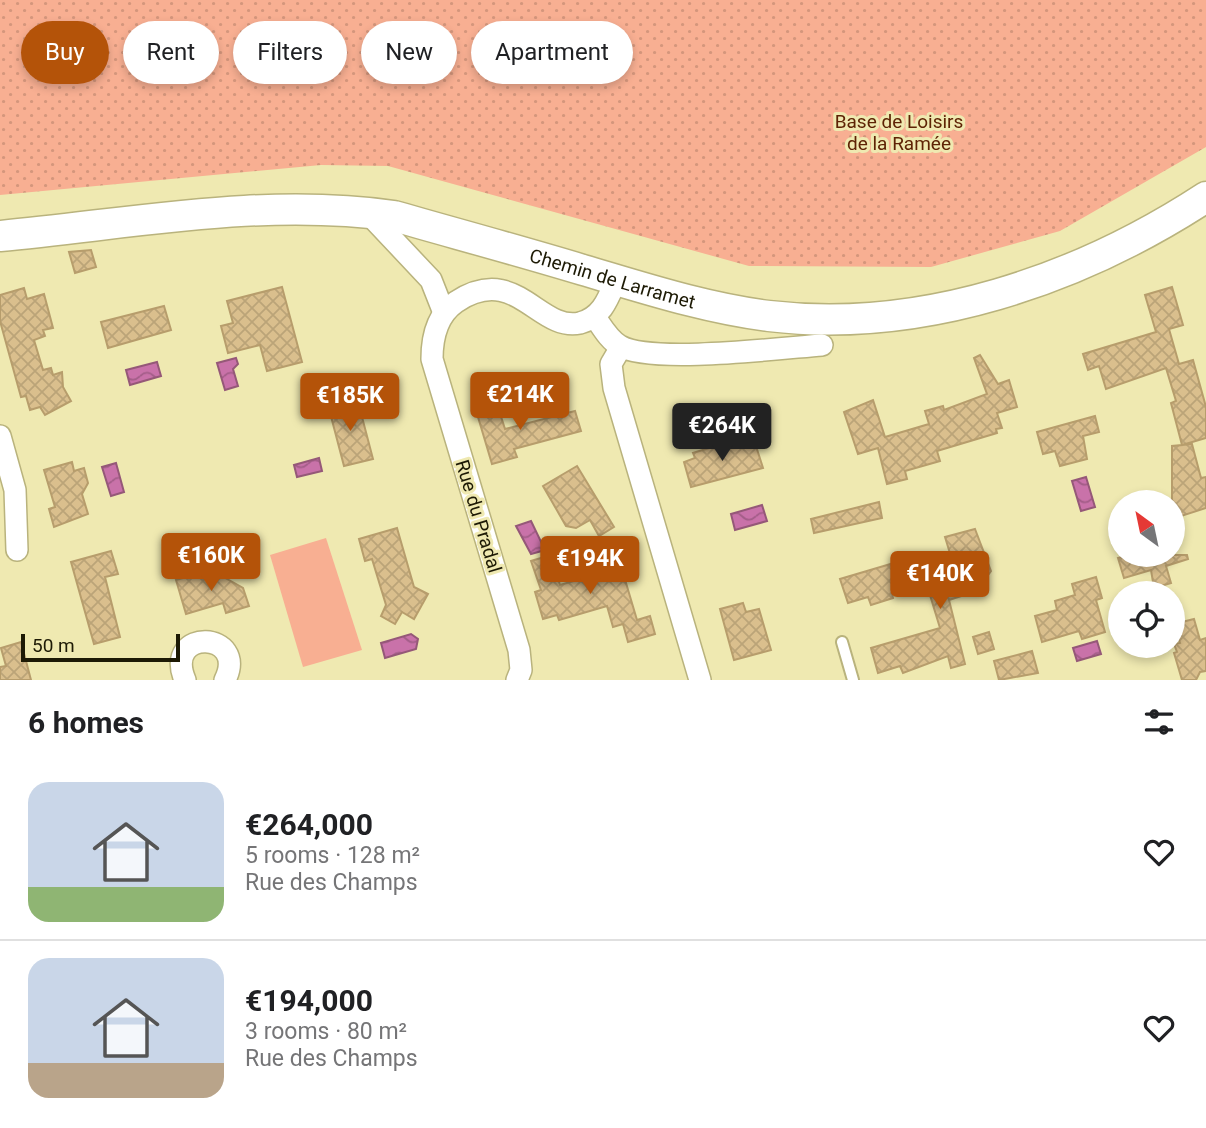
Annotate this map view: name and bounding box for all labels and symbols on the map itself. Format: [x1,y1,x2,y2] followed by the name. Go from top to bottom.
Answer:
[835,110,963,155] park label: Base de Loisirs de la Ramée
[527,244,698,314] street label: Chemin de Larramet
[471,372,569,432] pin: €214K
[301,374,399,433] pin: €185K
[673,404,771,463] pin: €264K
[450,457,507,575] street label: Rue du Pradal
[1108,490,1185,567] north arrow
[162,534,260,593] pin: €160K
[541,536,639,596] pin: €194K
[891,552,989,611] pin: €140K
[21,631,180,663] scale bar

